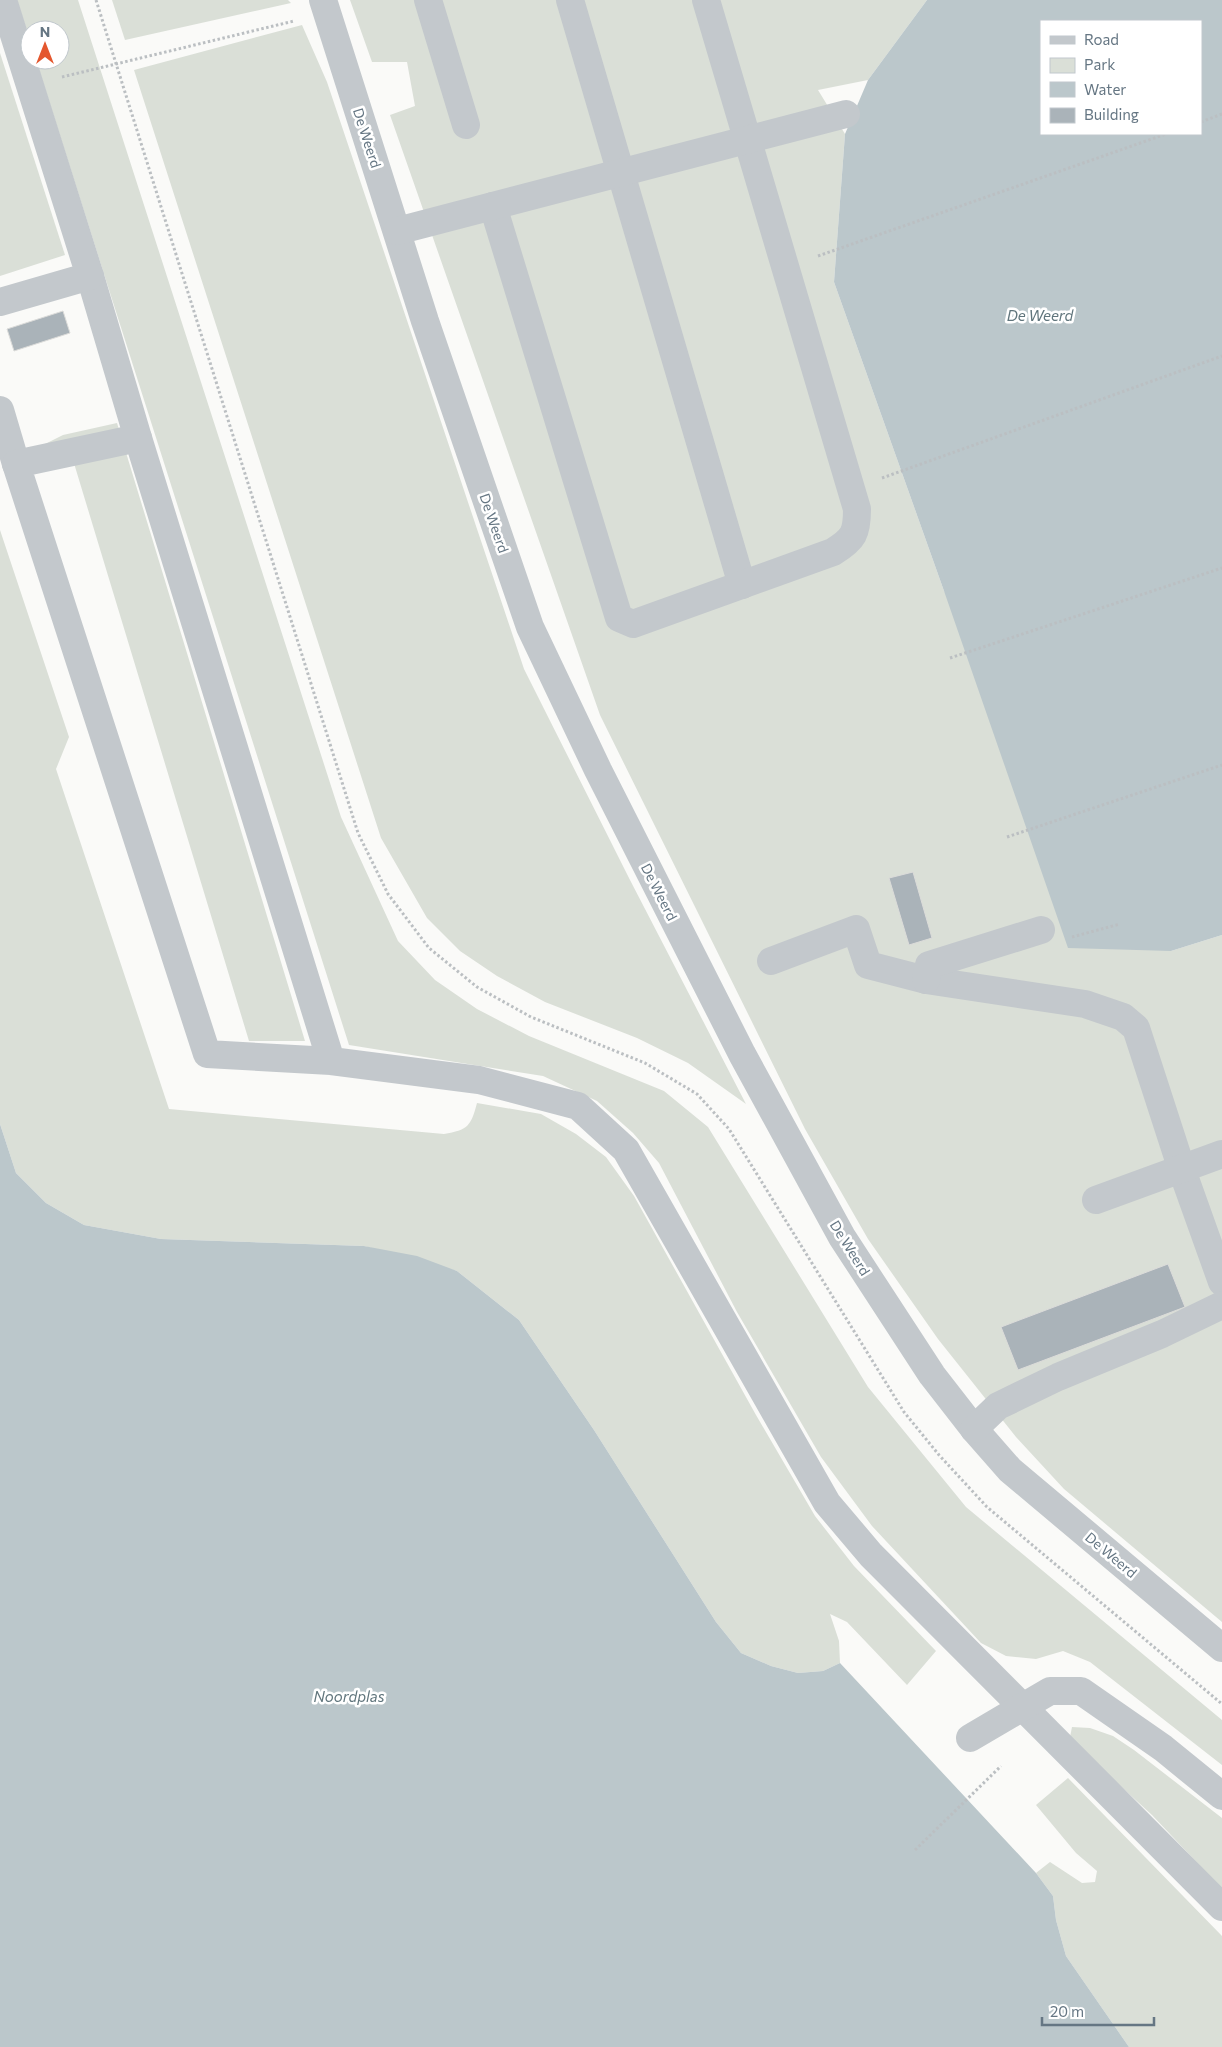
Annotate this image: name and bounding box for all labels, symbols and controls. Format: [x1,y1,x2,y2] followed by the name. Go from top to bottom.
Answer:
[20,20,70,70] north arrow
[1040,20,1202,135] legend
[40,23,50,40] text: N
[1084,30,1119,48] text: Road
[1084,55,1115,73] text: Park
[1084,80,1126,98] text: Water
[1084,105,1139,123] text: Building
[350,106,385,170] street label: De Weerd
[1007,306,1075,324] water label: De Weerd
[476,491,513,555] street label: De Weerd
[638,860,681,923] street label: De Weerd
[827,1217,874,1278] street label: De Weerd
[1082,1528,1140,1581] street label: De Weerd
[314,1687,385,1705] water label: Noordplas
[1042,1994,1154,2026] scale bar
[1050,2002,1084,2020] text: 20 m

